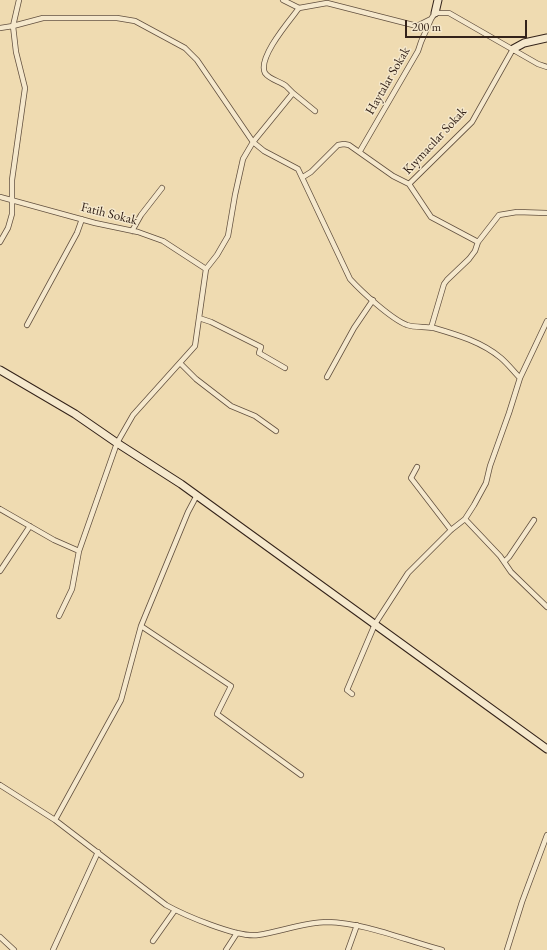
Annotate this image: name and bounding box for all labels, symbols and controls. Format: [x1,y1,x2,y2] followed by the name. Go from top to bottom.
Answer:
[407,12,529,38] scale bar
[412,19,441,35] text: 200 m
[362,44,414,118] street label: Haytalar Sokak
[400,104,470,178] street label: Kıymacılar Sokak
[79,199,139,229] street label: Fatih Sokak

